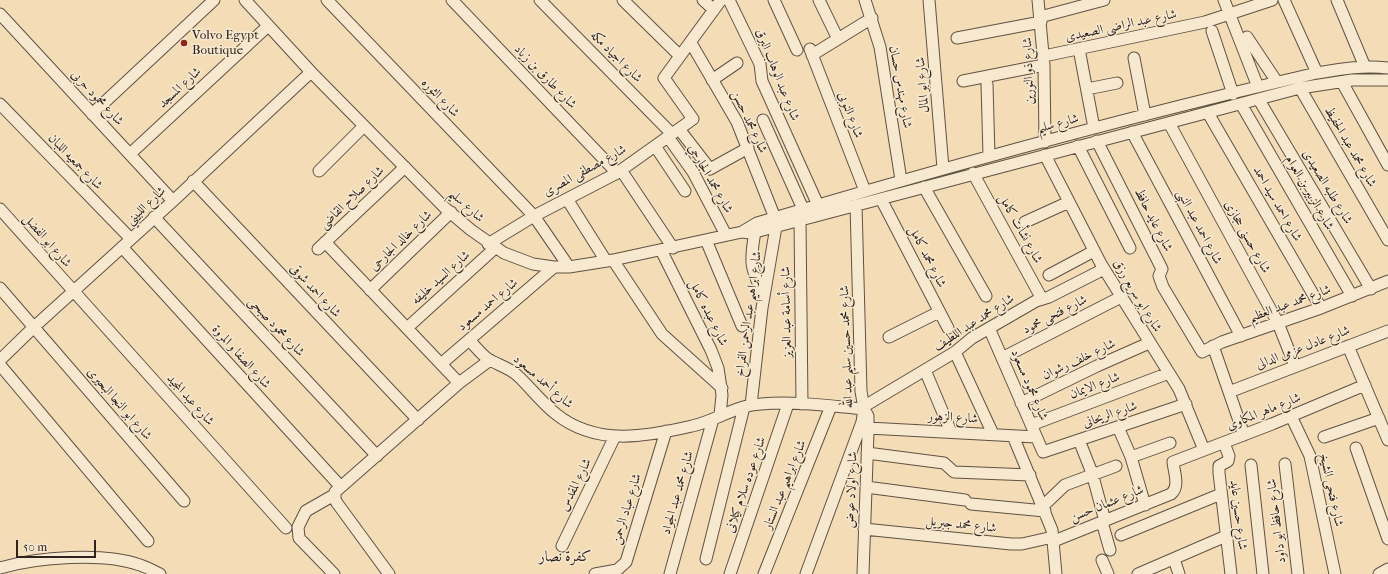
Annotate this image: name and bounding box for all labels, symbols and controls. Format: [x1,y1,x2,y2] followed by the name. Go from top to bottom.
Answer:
[1064,7,1178,45] street label: شارع عبد الراضى الصعيدى
[751,27,803,123] street label: شارع عبد الوهاب البرق
[192,28,259,59] place label: Volvo Egypt Boutique
[587,28,645,86] street label: شارع اجياد مكه
[1020,37,1038,105] street label: شارع ذو النورين
[179,38,189,48] marker: Volvo Egypt Boutique
[511,42,579,112] street label: شارع طارق بن زياد
[885,45,915,129] street label: شارع مهندس حسان
[913,56,933,114] street label: شارع ابو المال
[155,64,205,112] street label: شارع المسجد
[67,67,127,129] street label: شارع محمود حربى
[418,75,462,121] street label: شارع الثوره
[728,88,770,156] street label: شارع محمد حسن
[834,89,866,141] street label: شارع النوبى
[1321,104,1379,190] street label: شارع محمد عبد الحفيظ
[1035,111,1081,137] street label: شارع سليم
[44,131,106,193] street label: شارع جمعيه اللبان
[541,142,629,200] street label: شارع مصطفى المصرى
[684,142,736,216] street label: شارع محمد الجارحي
[1299,147,1355,227] street label: شارع طلبه الصعيدى
[1281,153,1337,233] street label: شارع الزبير بن العوام
[316,163,388,233] street label: شارع صلاح القاضى
[1249,164,1305,244] street label: شارع احمد سيد احمد
[123,184,169,228] street label: شارع اللبيني
[445,186,487,226] street label: شارع سليم
[1130,186,1176,254] street label: شارع عايد حافظ
[1173,187,1225,267] street label: شارع احمد عبد النبى
[995,192,1045,266] street label: شارع نشأت كامل
[1221,198,1273,276] street label: شارع حسنى حجازى
[367,207,435,275] street label: شارع خالد الجارحى
[20,211,74,271] street label: شارع ابو الفضل
[905,224,949,290] street label: شارع محمد كامل
[409,248,473,308] street label: شارع السيد خليفه
[732,250,766,378] street label: شارع ابراهيم عبد الرحمن الفراخ
[1109,257,1165,335] street label: شارع ابو سريع رزق
[286,261,344,321] street label: شارع احمد شوقى
[778,266,796,358] street label: شارع أسامة عبد العزيز
[455,275,521,335] street label: شارع احمد مسعود
[685,277,731,349] street label: شارع عبده كامل
[1247,282,1333,326] street label: شارع محمد عبد العظيم
[837,285,857,409] street label: شارع محمد حسين سليم عبد الله
[931,291,1017,355] street label: شارع محمد عبد اللطيف
[1020,292,1090,338] street label: شارع فتحى محمود
[244,294,308,360] street label: شارع محمود صبحى
[208,322,274,392] street label: شارع الصفا و المروة
[1254,323,1352,373] street label: شارع عادل عزمى الدالى
[1040,336,1118,384] street label: شارع خلف رشوان
[1007,347,1051,423] street label: شارع محمود مسعود
[510,352,576,412] street label: شارع أحمد مسعود
[83,364,155,444] street label: شارع ابو النجا البحيرى
[1068,369,1122,403] street label: شارع الايمان
[163,371,217,429] street label: شارع عبد المجيد
[1225,390,1303,434] street label: شارع ماهر المكاوى
[1081,398,1139,432] street label: شارع الريحانى
[927,409,979,427] street label: شارع الزهور
[722,435,770,535] street label: شارع عوده سلام كيلانى
[760,438,810,532] street label: شارع ابراهيم عبد الستار
[659,449,697,537] street label: شارع محمد عبد الجواد
[843,451,861,529] street label: شارع اولاد عوض
[1316,452,1346,528] street label: شارع فتحى الشيخ
[557,456,595,514] street label: شارع المقدس
[609,472,645,546] street label: شارع عباد الرحمن
[1264,478,1290,564] street label: شارع حافظ ابو داود
[1226,479,1250,551] street label: شارع حسين عايد
[1068,482,1146,526] street label: شارع عثمان حسن
[925,514,997,536] street label: شارع محمد جبريل
[18,532,98,558] scale bar
[23,540,47,554] text: 50 m
[539,548,591,566] district label: كفرة نصار

